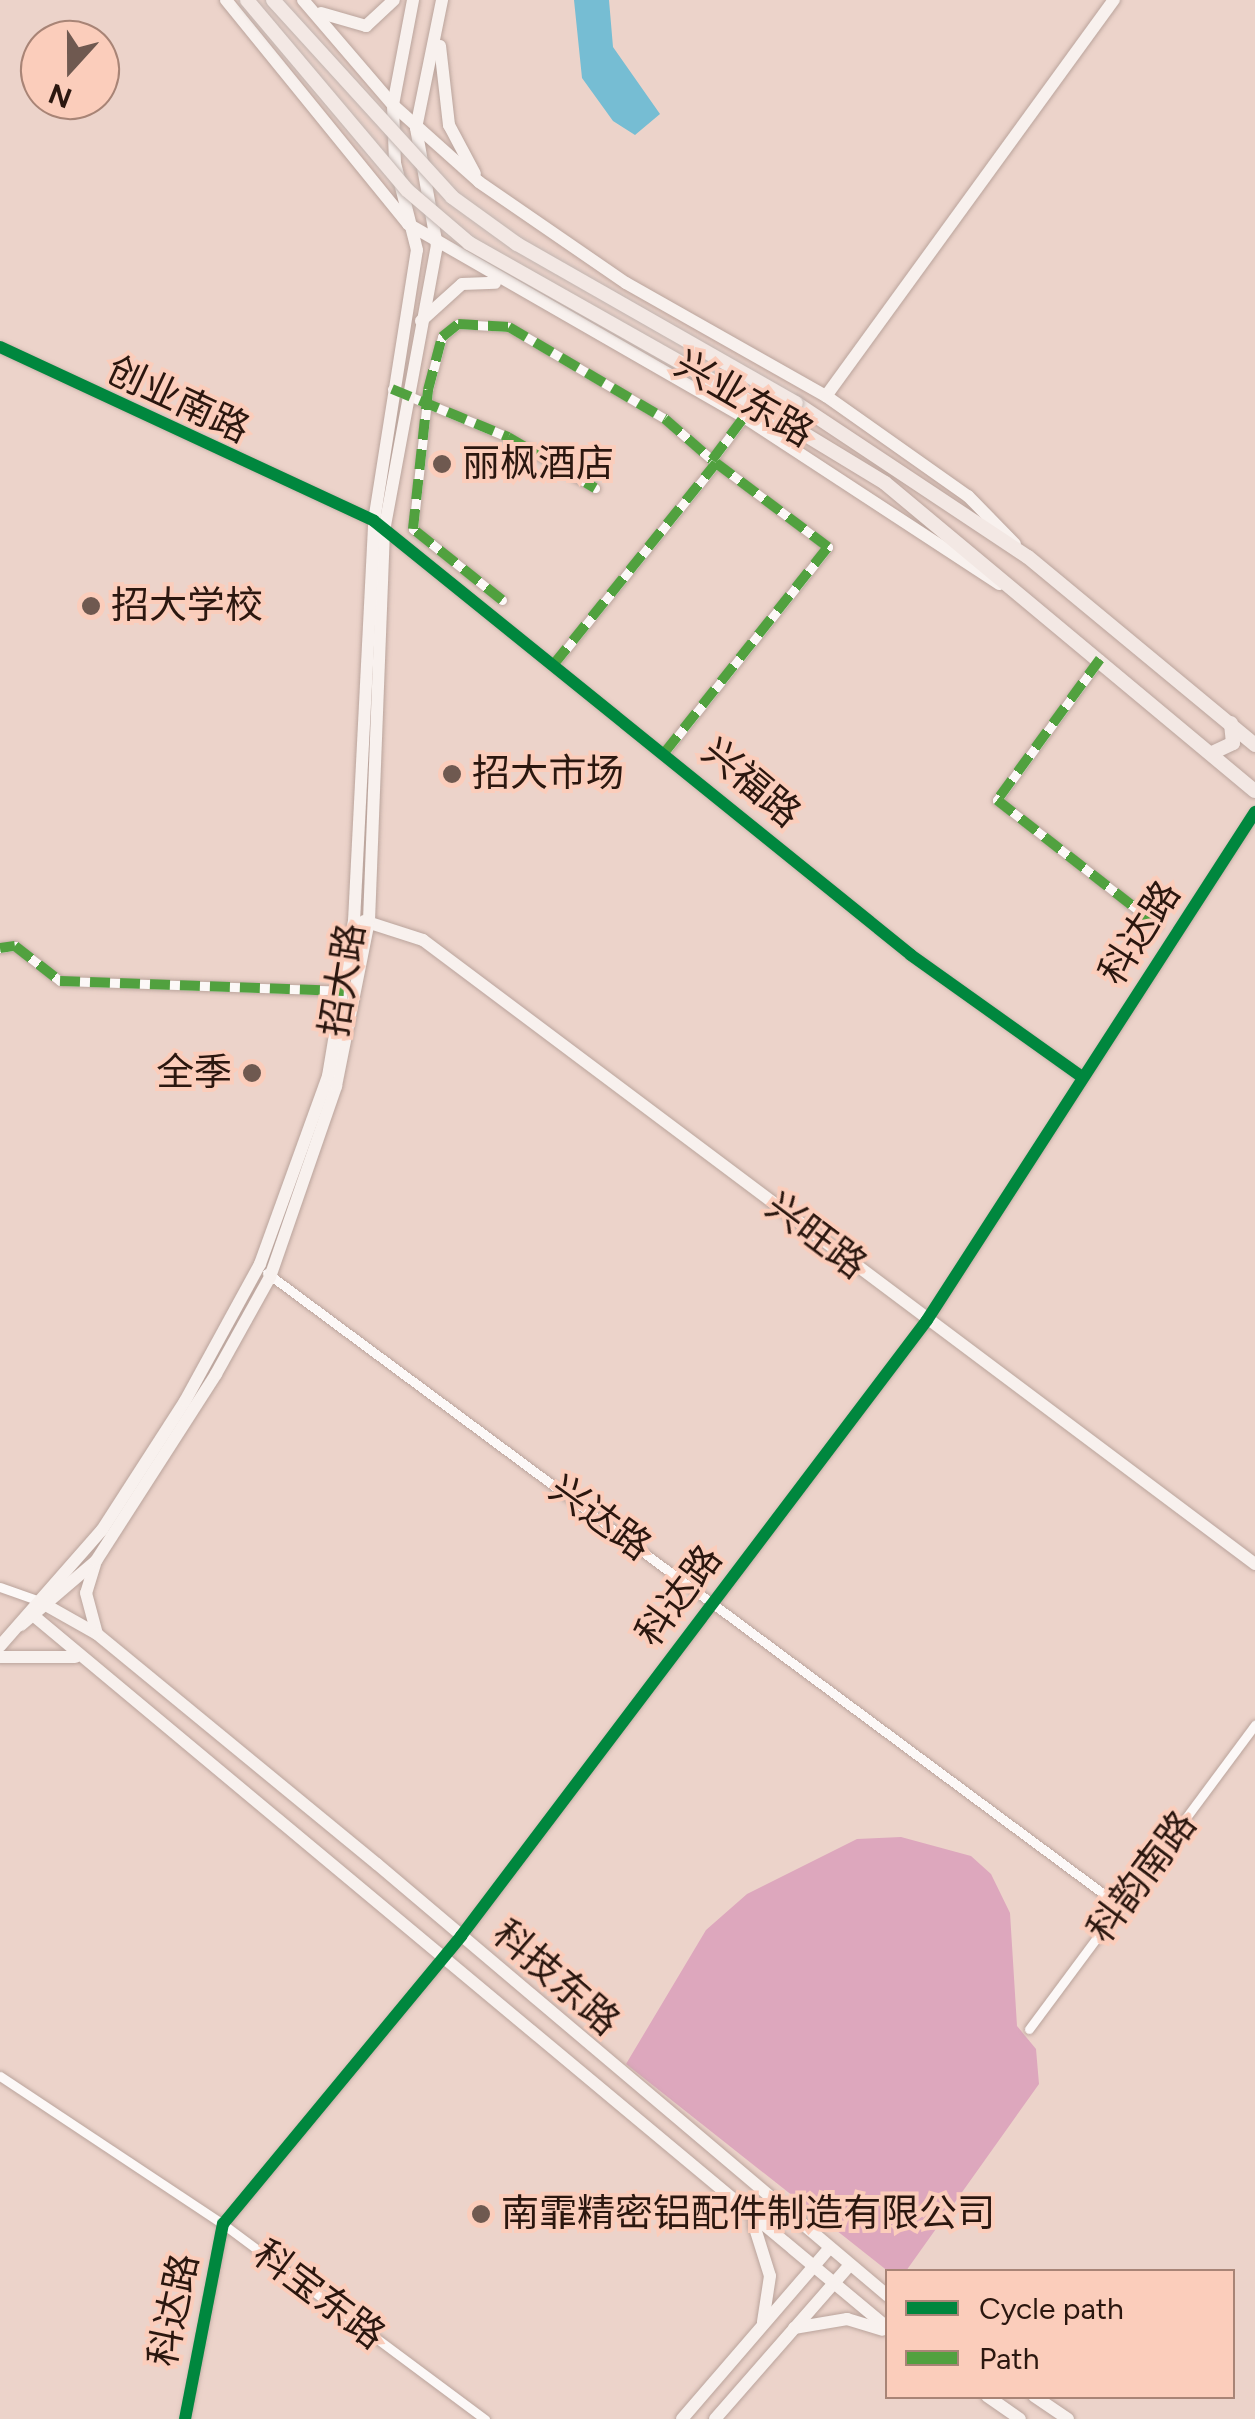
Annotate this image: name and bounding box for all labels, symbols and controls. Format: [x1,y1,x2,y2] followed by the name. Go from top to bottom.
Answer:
[20,20,120,120] north arrow
[44,76,76,116] text: N
[667,341,821,457] street label: 兴业东路
[99,347,257,453] street label: 创业南路
[462,441,614,487] place label: 丽枫酒店
[431,453,453,475] marker: 丽枫酒店
[111,583,263,629] place label: 招大学校
[80,595,102,617] marker: 招大学校
[693,729,809,837] street label: 兴福路
[472,751,624,797] place label: 招大市场
[441,763,463,785] marker: 招大市场
[1090,873,1190,993] street label: 科达路
[312,920,374,1040] street label: 招大路
[156,1050,232,1096] place label: 全季
[241,1062,263,1084] marker: 全季
[757,1183,875,1289] street label: 兴旺路
[540,1466,660,1570] street label: 兴达路
[626,1537,732,1655] street label: 科达路
[1078,1803,1206,1951] street label: 科韵南路
[484,1911,628,2045] street label: 科技东路
[501,2191,995,2237] place label: 南霏精密铝配件制造有限公司
[470,2203,492,2225] marker: 南霏精密铝配件制造有限公司
[245,2231,393,2359] street label: 科宝东路
[140,2250,208,2370] street label: 科达路
[885,2269,1235,2399] legend
[979,2290,1124,2327] text: Cycle path
[979,2340,1039,2377] text: Path

